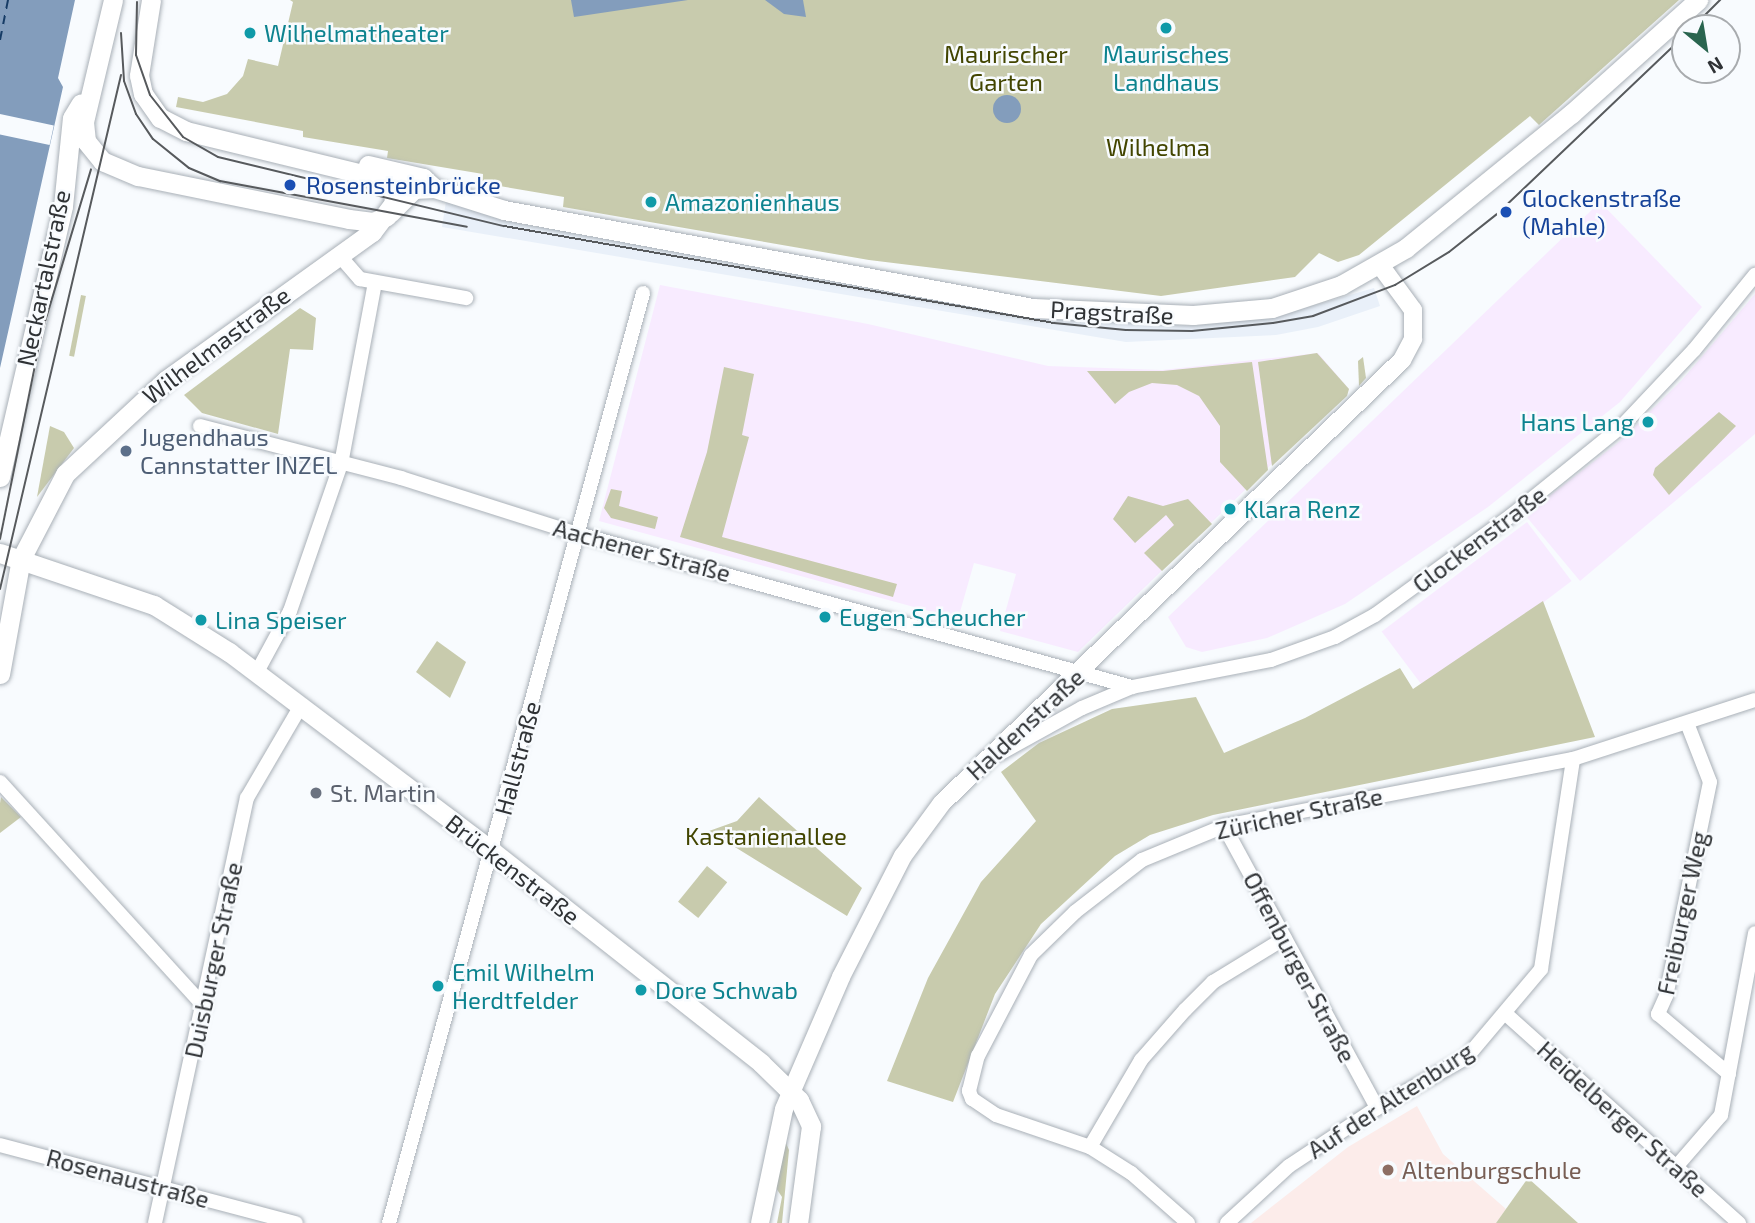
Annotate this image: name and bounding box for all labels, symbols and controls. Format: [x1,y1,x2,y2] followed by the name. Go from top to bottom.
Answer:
[1671,14,1741,84] north arrow
[264,19,449,47] place label: Wilhelmatheater
[1158,20,1174,36] marker: Maurisches Landhaus
[242,25,258,41] marker: Wilhelmatheater
[944,40,1068,96] park label: Maurischer Garten
[1103,40,1229,96] place label: Maurisches Landhaus
[1704,52,1727,79] text: N
[1106,133,1210,161] park label: Wilhelma
[306,171,501,199] place label: Rosensteinbrücke
[280,175,300,195] marker: Rosensteinbrücke
[1522,184,1681,240] place label: Glockenstraße (Mahle)
[10,187,76,369] street label: Neckartalstraße
[665,188,840,216] place label: Amazonienhaus
[643,194,659,210] marker: Amazonienhaus
[1496,202,1516,222] marker: Glockenstraße (Mahle)
[137,280,295,410] street label: Wilhelmastraße
[1050,294,1174,330] street label: Pragstraße
[1520,408,1634,436] place label: Hans Lang
[1640,414,1656,430] marker: Hans Lang
[140,423,338,479] place label: Jugendhaus Cannstatter INZEL
[118,443,134,459] marker: Jugendhaus Cannstatter INZEL
[1407,480,1551,598] street label: Glockenstraße
[1244,495,1360,523] place label: Klara Renz
[1222,501,1238,517] marker: Klara Renz
[550,512,734,588] street label: Aachener Straße
[839,603,1026,631] place label: Eugen Scheucher
[215,606,347,634] place label: Lina Speiser
[817,609,833,625] marker: Eugen Scheucher
[193,612,209,628] marker: Lina Speiser
[960,662,1090,786] street label: Haldenstraße
[488,698,546,818] street label: Hallstraße
[330,779,436,807] place label: St. Martin
[1213,781,1385,845] street label: Züricher Straße
[308,785,324,801] marker: St. Martin
[440,808,586,930] street label: Brückenstraße
[685,822,847,850] park label: Kastanienallee
[1651,828,1713,998] street label: Freiburger Weg
[178,859,248,1061] street label: Duisburger Straße
[1237,867,1363,1067] street label: Offenburger Straße
[452,958,596,1014] place label: Emil Wilhelm Herdtfelder
[655,976,798,1004] place label: Dore Schwab
[430,978,446,994] marker: Emil Wilhelm Herdtfelder
[633,982,649,998] marker: Dore Schwab
[1301,1035,1479,1165] street label: Auf der Altenburg
[1532,1035,1714,1203] street label: Heidelberger Straße
[43,1142,213,1214] street label: Rosenaustraße
[1402,1156,1582,1184] place label: Altenburgschule
[1380,1162,1396,1178] marker: Altenburgschule

